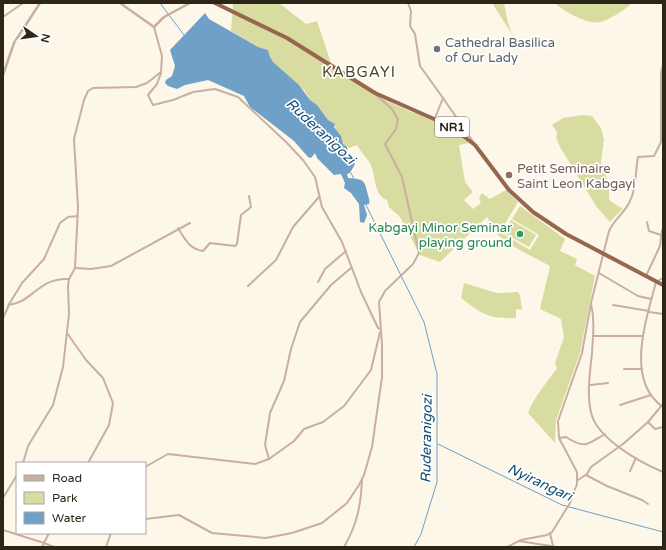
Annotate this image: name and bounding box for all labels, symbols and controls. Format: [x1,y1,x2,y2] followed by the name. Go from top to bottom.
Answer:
[16,16,56,56] north arrow
[38,32,53,44] text: N
[445,35,555,66] place label: Cathedral Basilica of Our Lady
[432,44,442,54] marker: Cathedral Basilica of Our Lady
[322,63,396,81] district label: KABGAYI
[283,95,360,169] water label: Ruderanigozi
[435,117,469,137] road number: NR1
[517,161,636,192] place label: Petit Seminaire Saint Leon Kabgayi
[504,170,514,180] marker: Petit Seminaire Saint Leon Kabgayi
[368,220,512,251] place label: Kabgayi Minor Seminar playing ground
[515,229,525,239] marker: Kabgayi Minor Seminar playing ground
[417,393,436,483] water label: Ruderanigozi
[505,460,576,505] water label: Nyirangari
[16,462,146,534] legend
[52,471,82,485] text: Road
[52,491,78,505] text: Park
[52,511,87,525] text: Water

